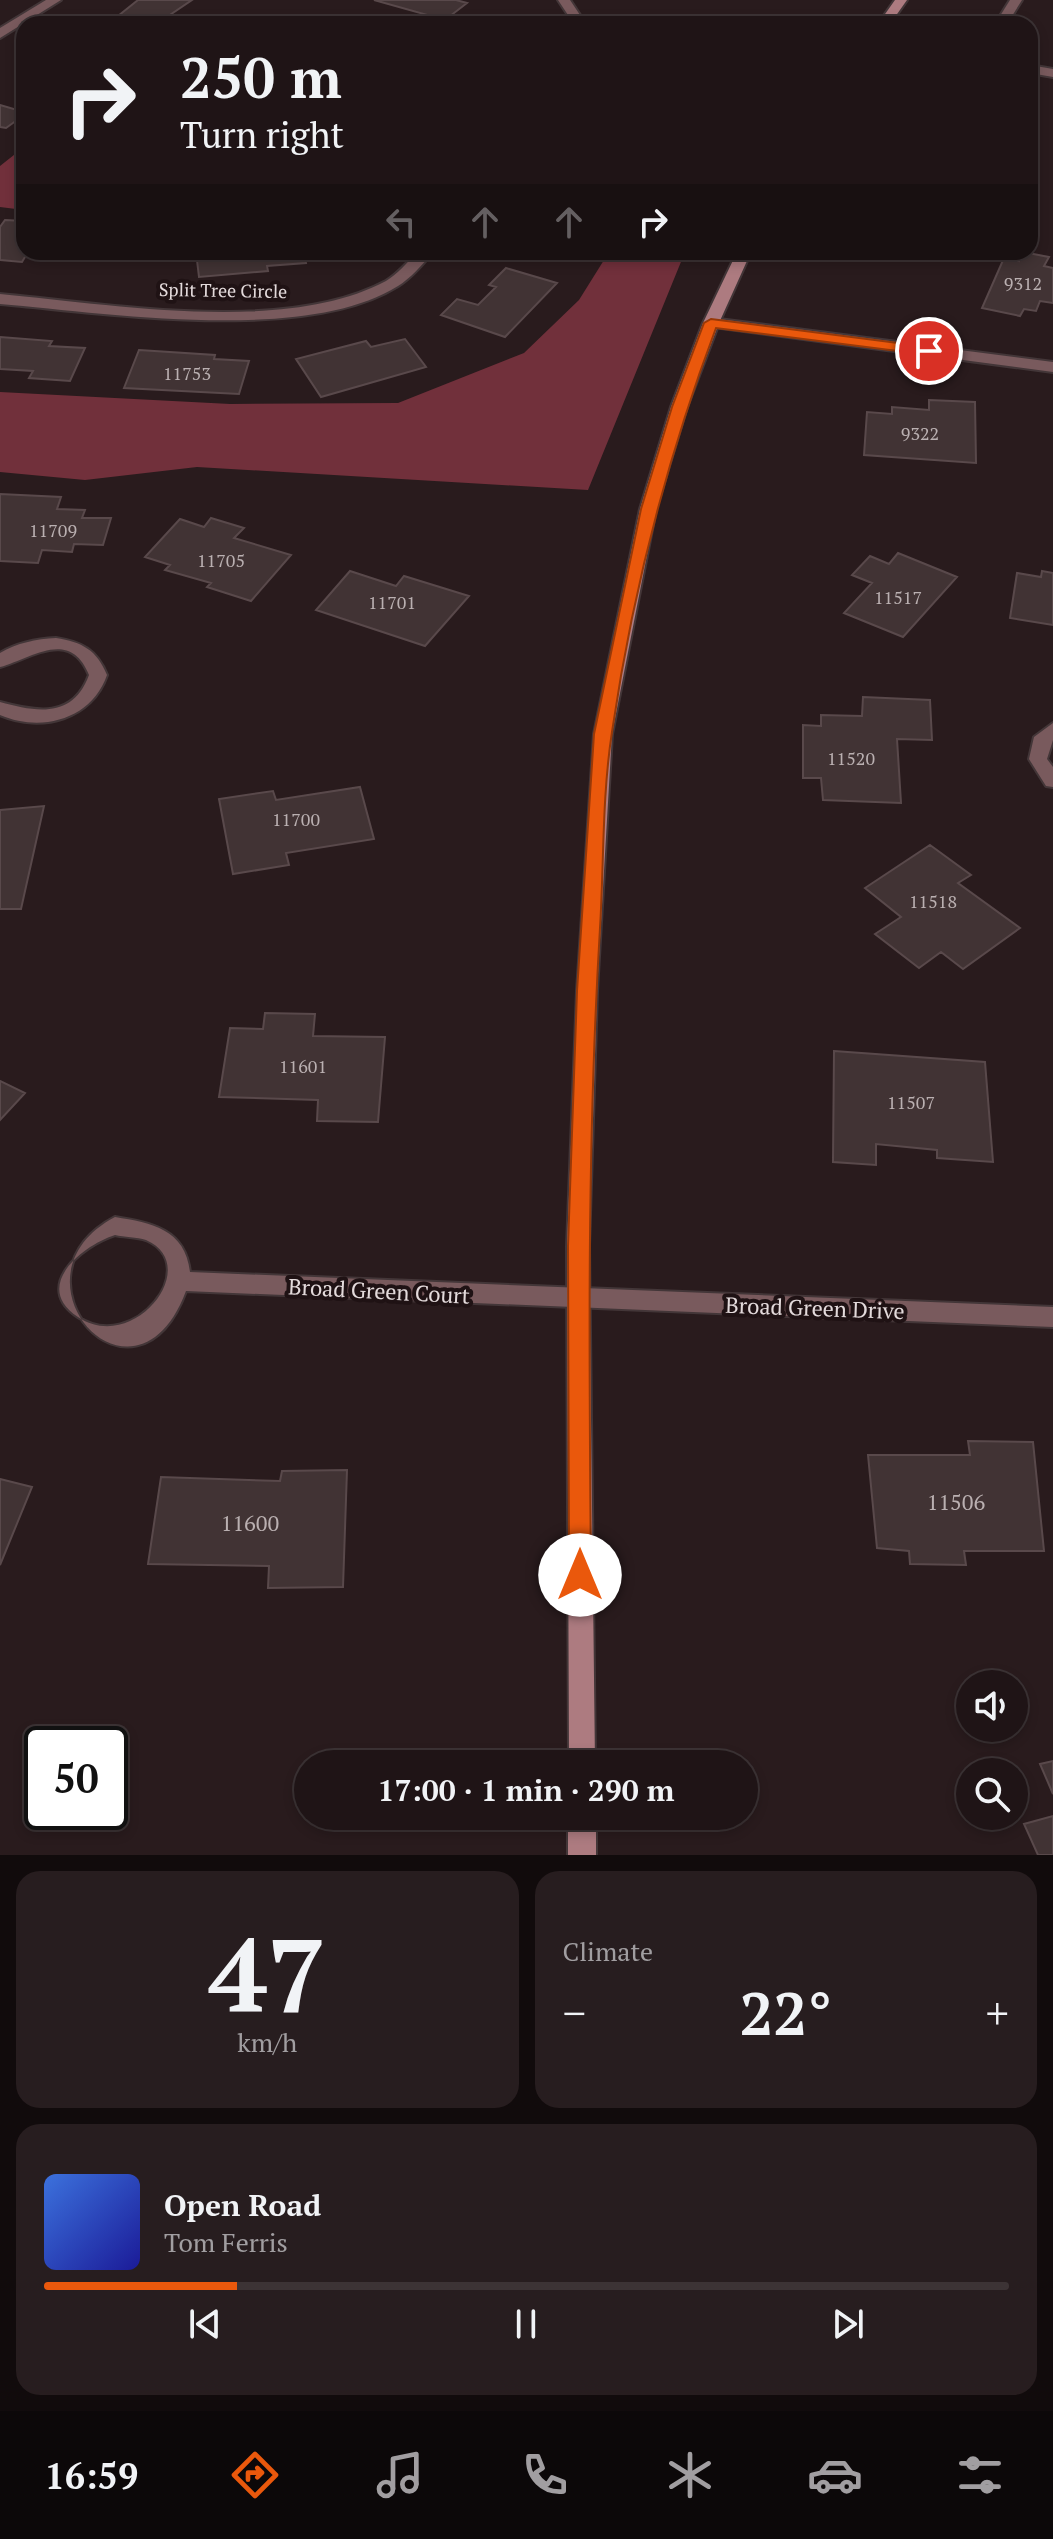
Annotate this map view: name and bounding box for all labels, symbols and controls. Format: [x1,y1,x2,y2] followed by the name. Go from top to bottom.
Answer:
[180,40,342,114] text: 250 m
[48,48,152,152] icon: right
[180,111,344,158] text: Turn right
[379,200,423,244] icon: left
[463,200,507,244] icon: ahead
[547,200,591,244] icon: ahead
[631,200,675,244] icon: right
[1004,271,1042,295] house number: 9312
[159,277,287,303] street label: Split Tree Circle
[895,317,963,385] pin
[907,329,951,373] icon: arrive
[163,361,211,385] house number: 11753
[901,421,939,445] house number: 9322
[29,518,77,542] house number: 11709
[197,548,245,572] house number: 11705
[874,585,922,609] house number: 11517
[368,590,416,614] house number: 11701
[827,746,875,770] house number: 11520
[272,807,320,831] house number: 11700
[909,889,957,913] house number: 11518
[279,1054,327,1078] house number: 11601
[887,1090,935,1114] house number: 11507
[287,1271,471,1310] street label: Broad Green Court
[725,1290,905,1325] street label: Broad Green Drive
[927,1487,986,1516] house number: 11506
[221,1508,279,1537] house number: 11600
[538,1533,622,1617] position arrow
[956,1670,1028,1830] map controls
[956,1670,1028,1742] button: sound
[24,1726,128,1830] speed limit sign: 50
[956,1758,1028,1830] button: search
[378,1770,674,1810] text: 17:00 · 1 min · 290 m
[208,1904,326,2042] text: 47
[563,1934,653,1968] text: Climate
[739,1973,832,2052] text: 22°
[563,1983,586,2042] text: −
[986,1983,1009,2042] text: +
[237,2025,297,2059] text: km/h
[164,2185,321,2225] text: Open Road
[164,2225,288,2259] text: Tom Ferris
[183,2302,227,2346] icon: previous
[504,2302,548,2346] icon: pause
[826,2302,870,2346] icon: next
[227,2447,283,2503] icon: directions
[372,2447,428,2503] icon: music
[517,2447,573,2503] icon: phone
[662,2447,718,2503] icon: climate
[807,2447,863,2503] icon: car
[952,2447,1008,2503] icon: filters
[45,2452,138,2499] text: 16:59

